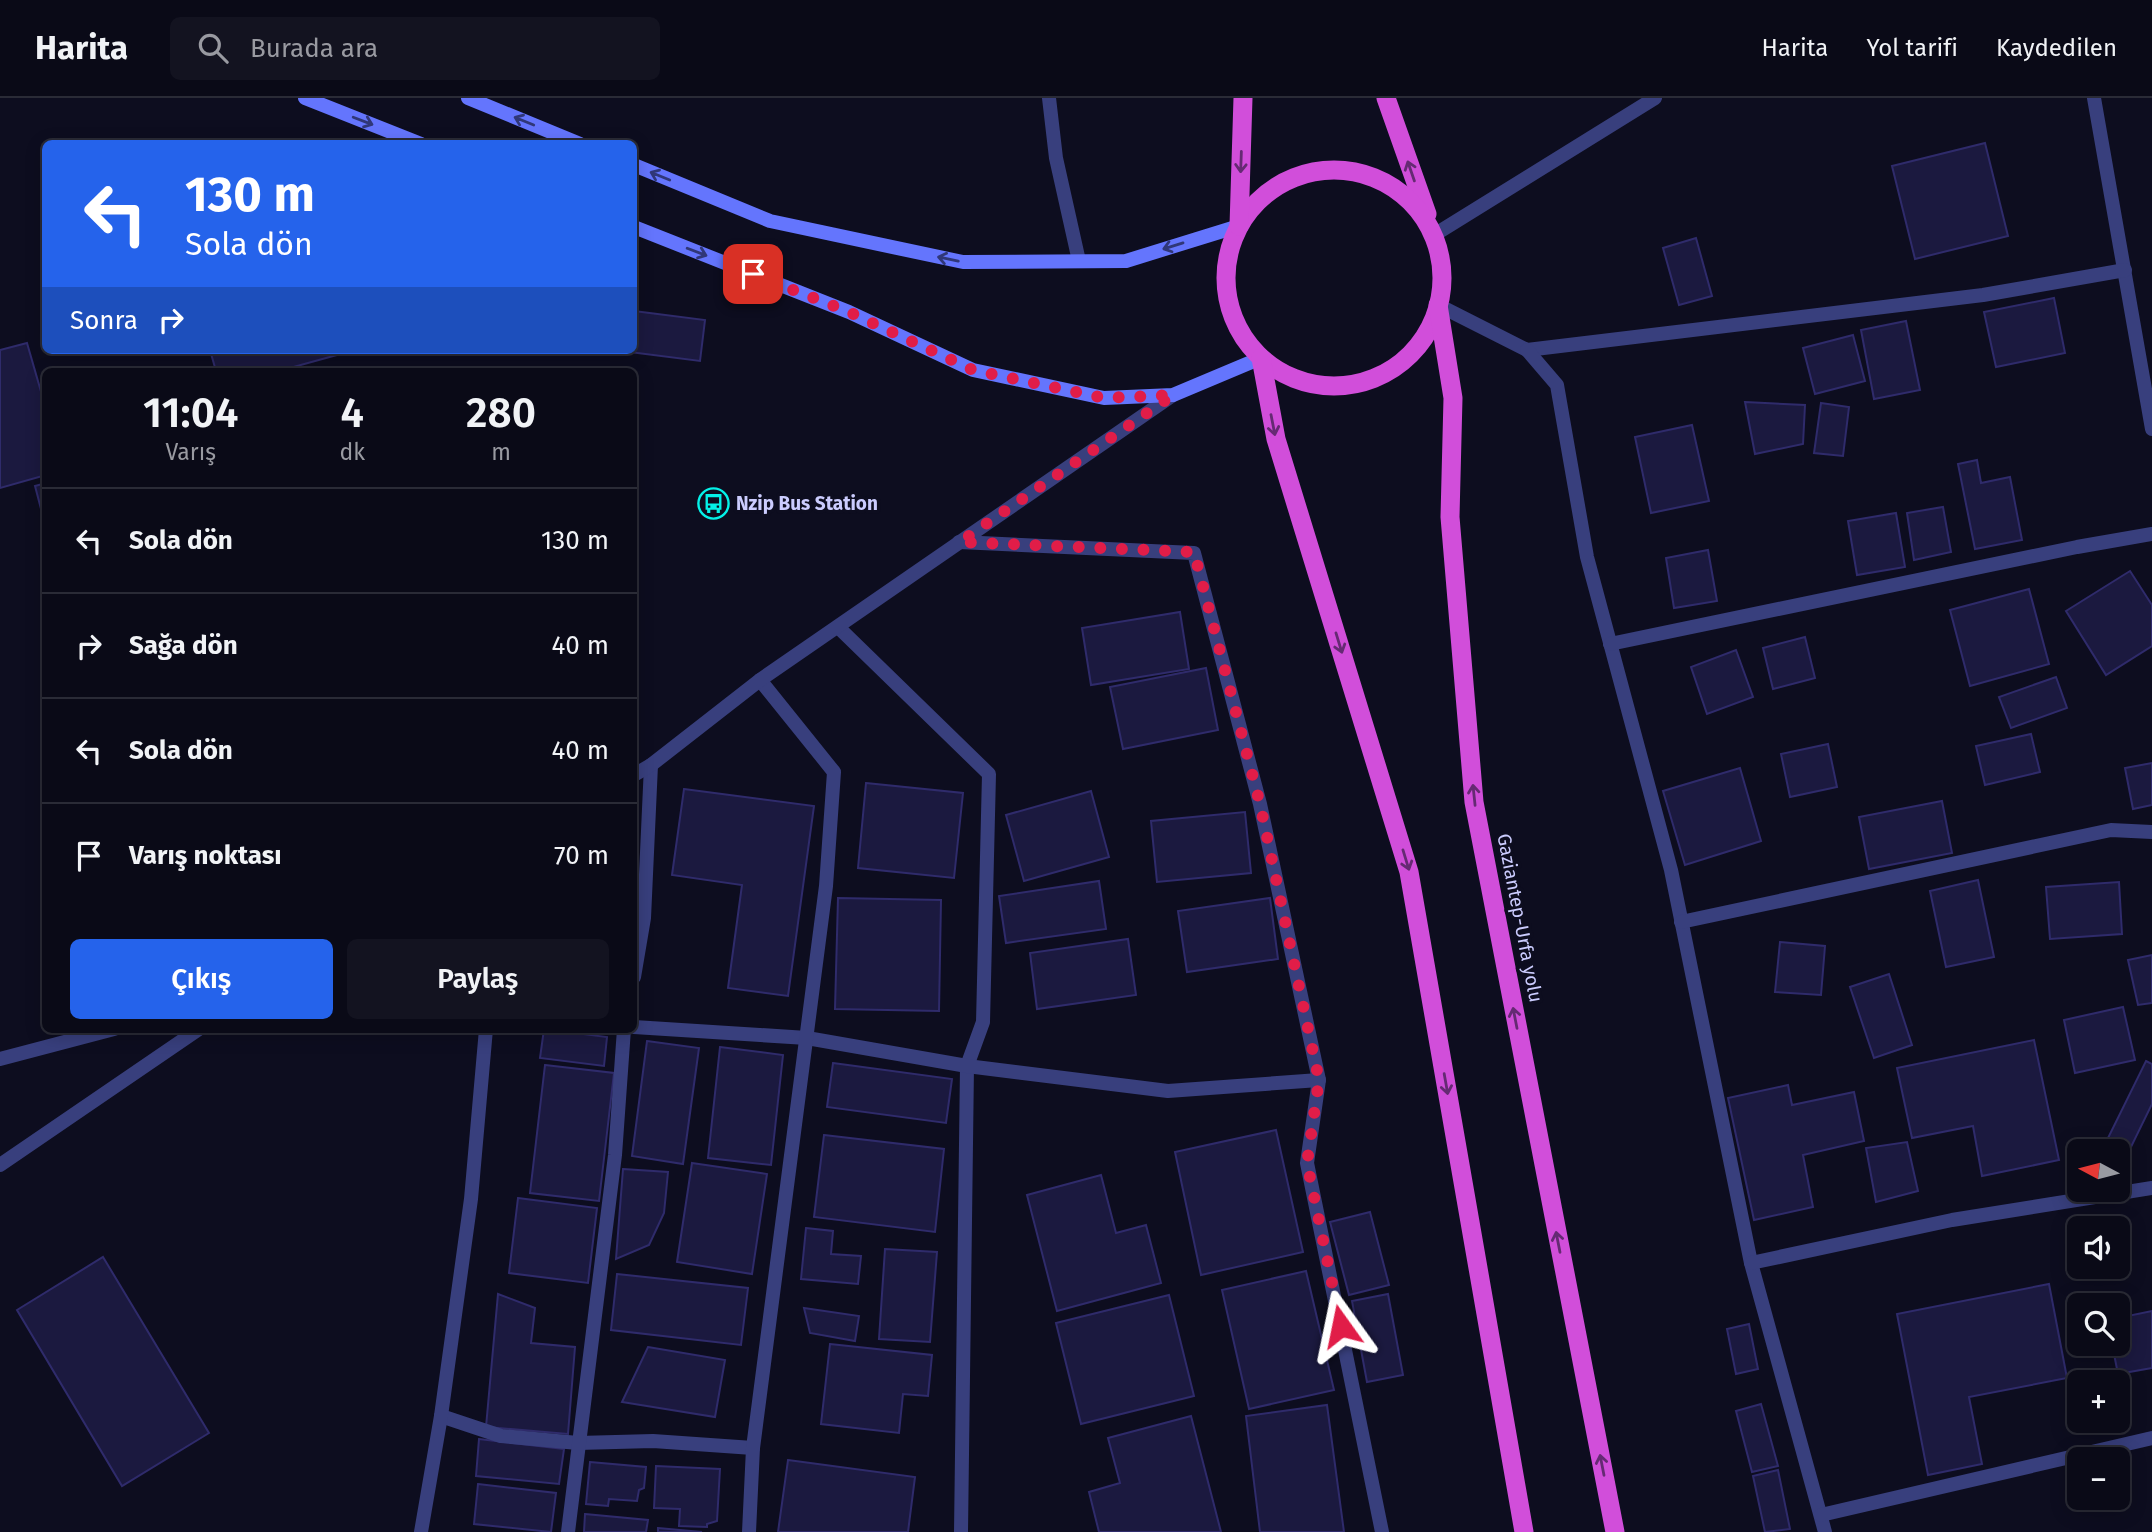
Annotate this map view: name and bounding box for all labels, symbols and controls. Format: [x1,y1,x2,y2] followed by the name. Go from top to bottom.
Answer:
[170,17,660,80] search box
[35,28,128,68] text: Harita
[194,29,232,67] icon: search
[250,33,378,64] text: Burada ara
[1761,34,1828,62] text: Harita
[1866,34,1958,62] text: Yol tarifi
[1996,34,2117,62] text: Kaydedilen
[514,113,535,126] one-way arrow
[351,115,373,128] one-way arrow
[1234,150,1247,173] one-way arrow
[1404,160,1416,182] one-way arrow
[185,165,315,224] text: 130 m
[70,168,161,259] icon: left
[650,169,672,182] one-way arrow
[185,225,313,263] text: Sola dön
[1163,241,1185,254] one-way arrow
[723,244,783,304] pin
[686,246,707,259] one-way arrow
[937,251,960,265] one-way arrow
[734,255,772,293] icon: arrive
[152,301,190,339] icon: right
[70,305,138,336] text: Sonra
[143,388,238,438] text: 11:04
[341,388,364,438] text: 4
[466,388,536,438] text: 280
[1267,413,1281,436] one-way arrow
[165,438,216,466] text: Varış
[339,438,365,466] text: dk
[491,438,511,466] text: m
[696,486,730,520] bus stop icon: Nzip Bus Station
[736,492,878,515] place label: Nzip Bus Station
[70,522,108,560] icon: left
[129,525,233,556] text: Sola dön
[541,525,609,556] text: 130 m
[70,627,108,665] icon: right
[129,630,238,661] text: Sağa dön
[551,630,609,661] text: 40 m
[1333,632,1346,654] one-way arrow
[70,732,108,770] icon: left
[129,735,233,766] text: Sola dön
[551,735,609,766] text: 40 m
[1467,784,1480,806] one-way arrow
[1492,832,1548,1004] street label: Gaziantep-Urfa yolu
[70,837,108,875] icon: arrive
[129,840,282,871] text: Varış noktası
[554,840,609,871] text: 70 m
[1400,849,1413,871] one-way arrow
[70,939,333,1019] button: Çıkış
[347,939,609,1019] button: Paylaş
[1508,1007,1522,1030] one-way arrow
[1440,1072,1453,1095] one-way arrow
[2067,1139,2130,1202] north arrow
[2067,1139,2130,1510] map controls
[2067,1216,2130,1279] button: sound
[1551,1231,1564,1254] one-way arrow
[1304,1289,1378,1363] position arrow
[2067,1293,2130,1356] button: search
[2067,1370,2130,1433] button: +
[2067,1447,2130,1510] button: −
[1594,1454,1608,1477] one-way arrow

